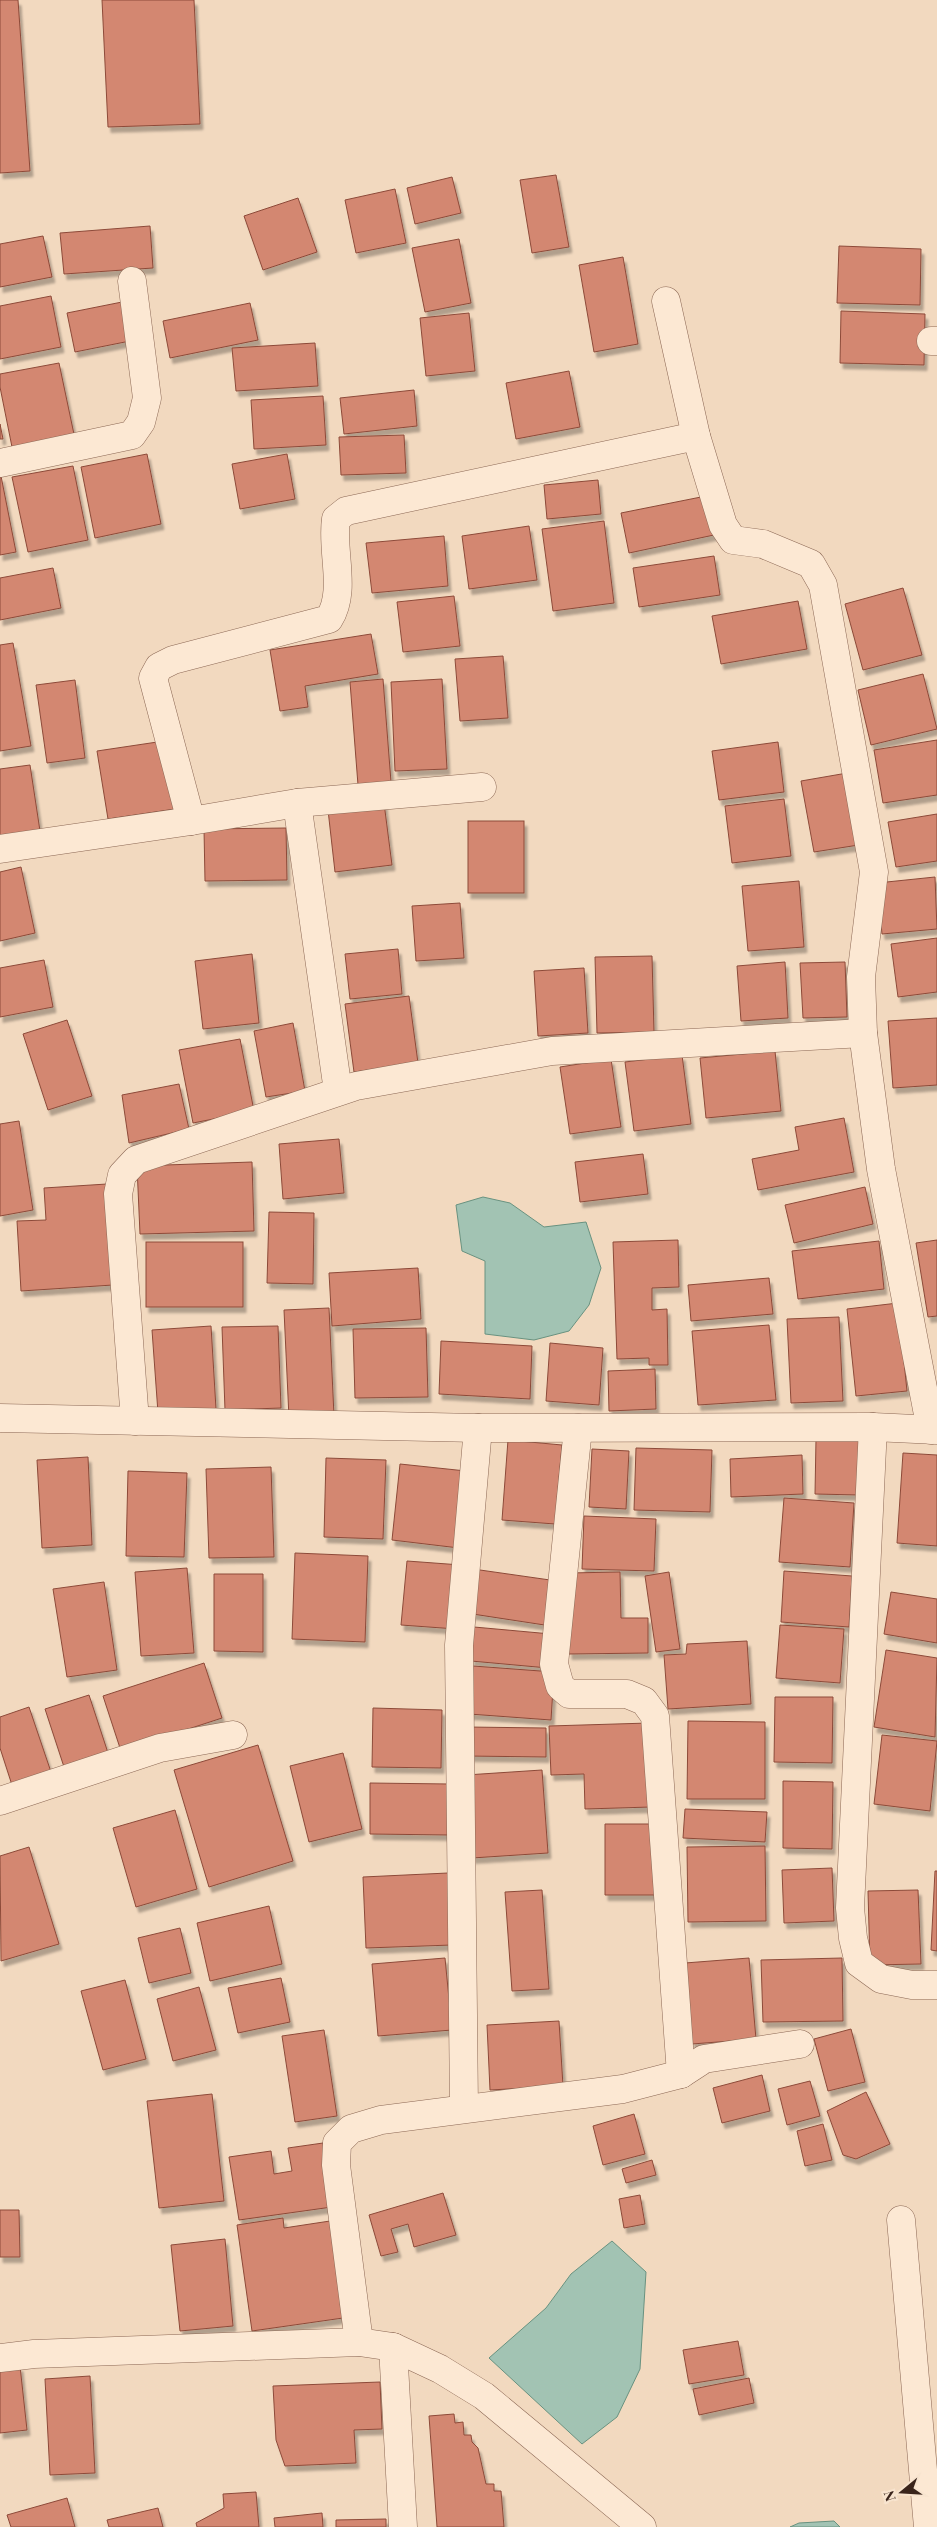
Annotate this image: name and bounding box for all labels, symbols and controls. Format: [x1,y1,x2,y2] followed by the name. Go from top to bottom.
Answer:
[877,2467,927,2517] north arrow
[879,2488,900,2504] text: N

